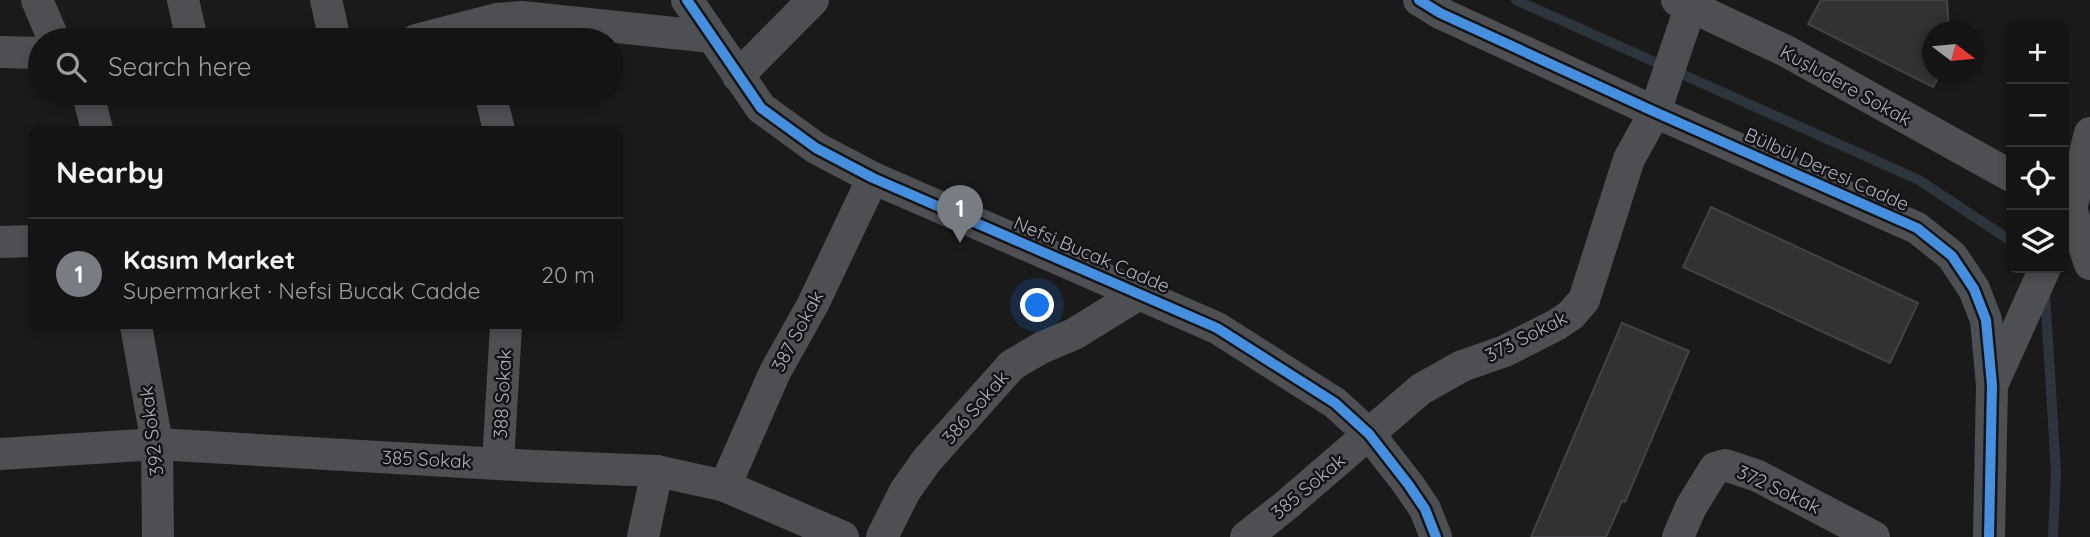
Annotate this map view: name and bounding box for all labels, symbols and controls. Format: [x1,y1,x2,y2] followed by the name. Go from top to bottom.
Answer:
[1922,21,1985,84] north arrow
[2006,21,2069,273] map controls
[2006,21,2069,84] button: +
[28,28,623,105] search box
[1776,39,1916,131] street label: Kuşludere Sokak
[52,48,90,86] icon: search
[108,50,252,83] text: Search here
[2006,84,2069,147] button: −
[1741,122,1913,216] street label: Bülbül Deresi Cadde
[2006,147,2069,210] button: locate
[56,153,164,191] text: Nearby
[937,185,983,243] pin: 1
[1010,210,1174,298] street label: Nefsi Bucak Cadde
[2006,210,2069,273] button: layers
[123,243,295,276] text: Kasım Market
[75,260,83,289] text: 1
[541,260,595,289] text: 20 m
[123,276,481,305] text: Supermarket · Nefsi Bucak Cadde
[766,286,828,376] street label: 387 Sokak
[1020,288,1054,322] your location
[1481,305,1571,367] street label: 373 Sokak
[488,349,516,439] street label: 388 Sokak
[937,365,1013,449] street label: 386 Sokak
[134,385,168,477] street label: 392 Sokak
[382,445,472,473] street label: 385 Sokak
[1266,448,1350,524] street label: 385 Sokak
[1733,459,1825,519] street label: 372 Sokak

